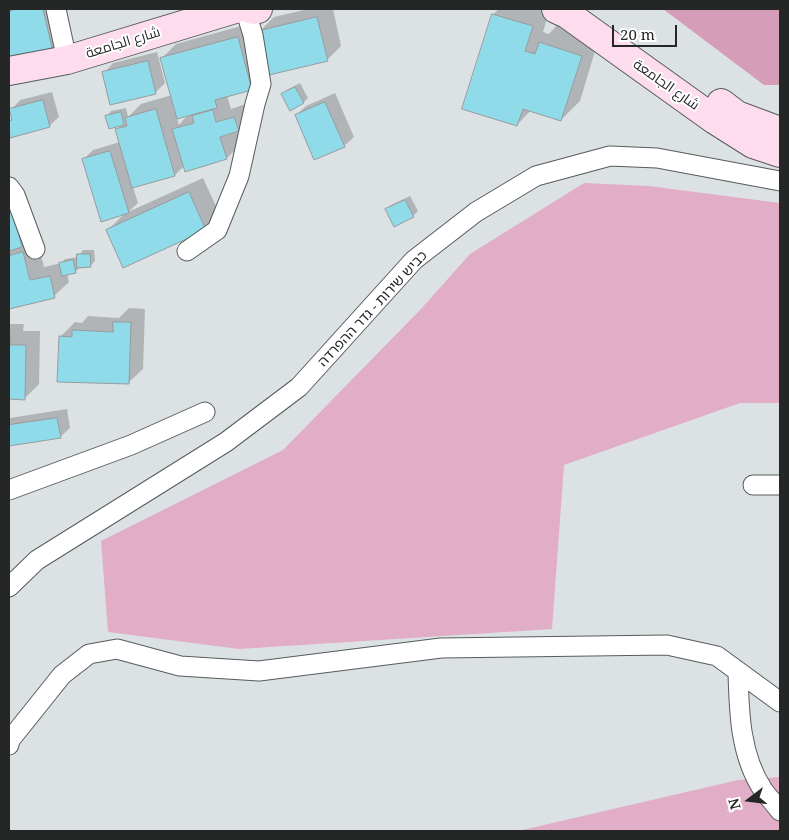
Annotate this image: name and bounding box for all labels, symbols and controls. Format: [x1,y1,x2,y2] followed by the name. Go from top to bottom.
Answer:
[614,15,679,47] scale bar
[84,24,162,62] street label: شارع الجامعة
[620,24,655,44] text: 20 m
[630,56,702,114] street label: شارع الجامعة
[315,247,431,371] street label: כביש שירות - גדר ההפרדה
[724,775,774,825] north arrow
[723,796,745,812] text: N

